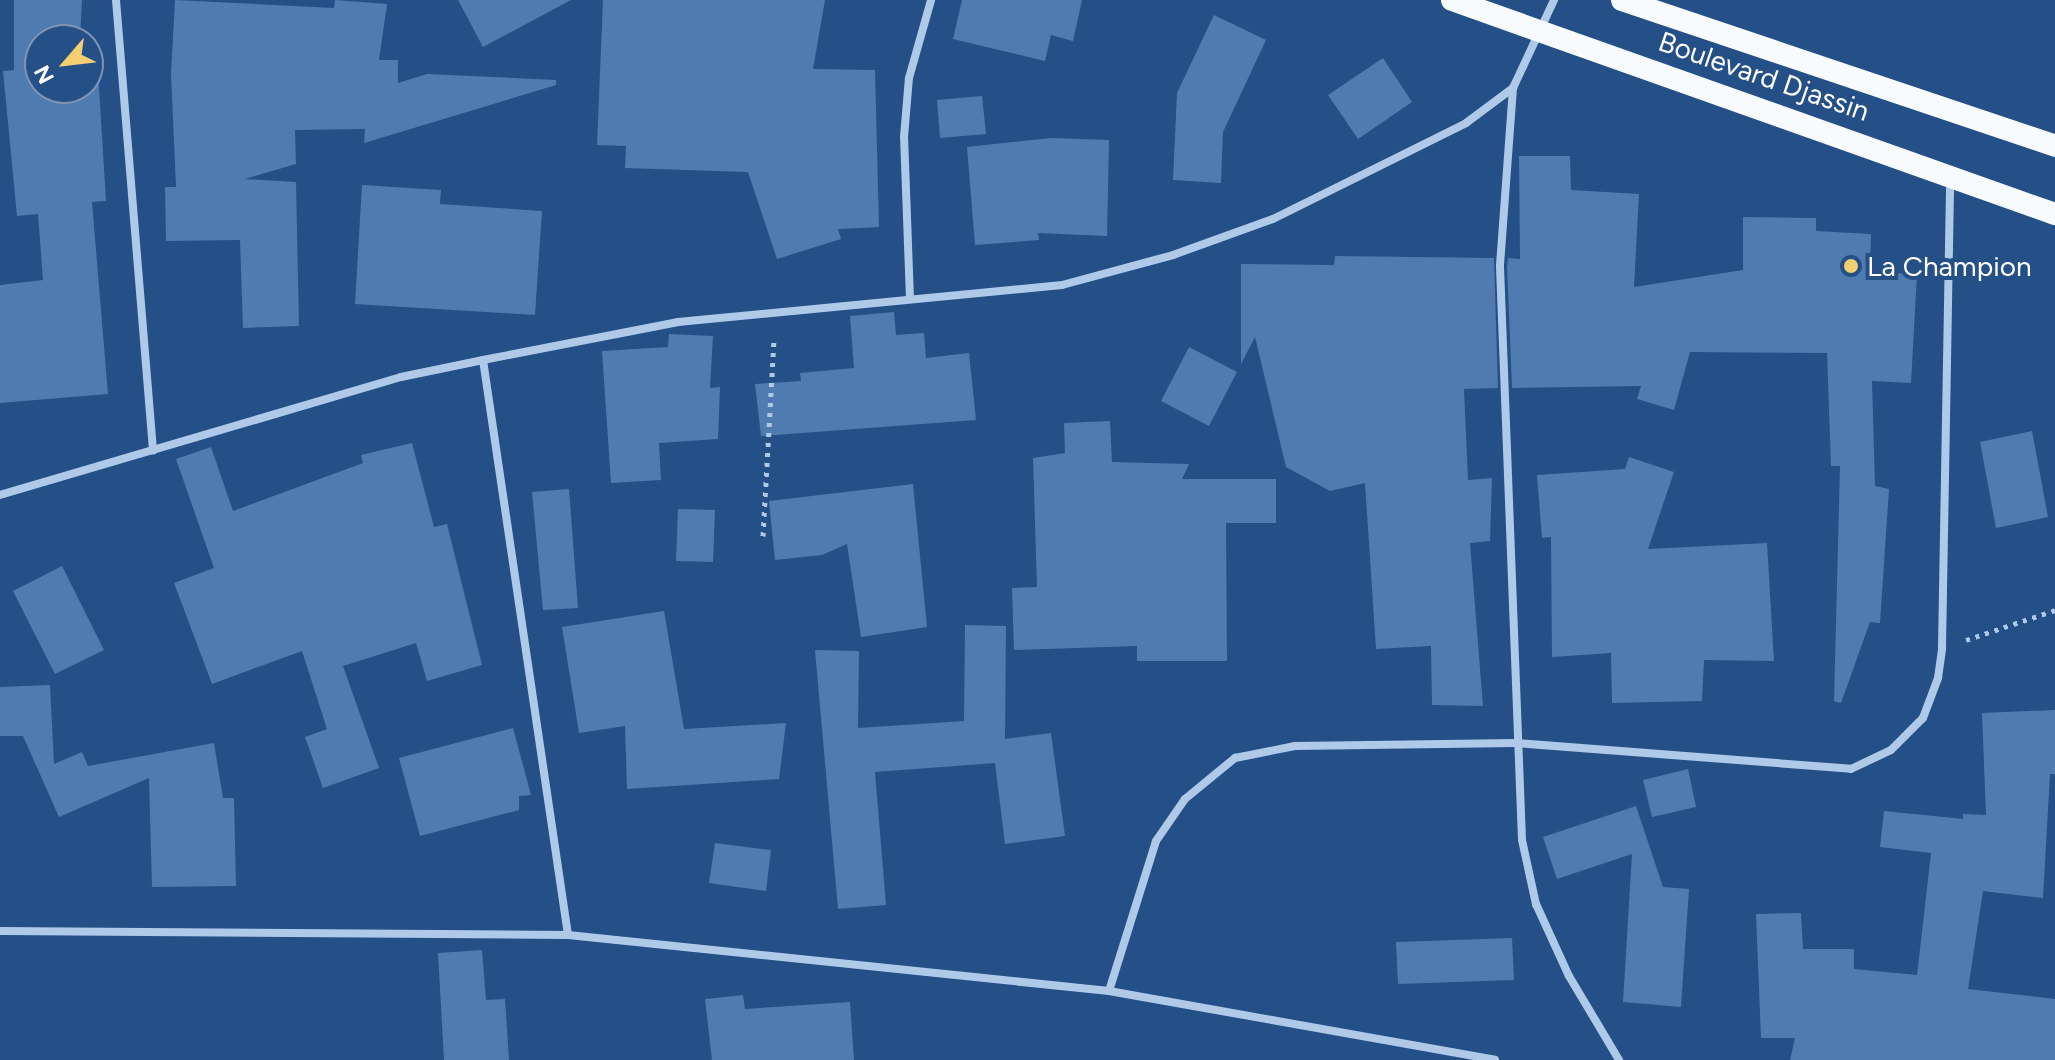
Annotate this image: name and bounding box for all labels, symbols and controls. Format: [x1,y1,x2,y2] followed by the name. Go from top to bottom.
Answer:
[24,24,104,104] north arrow
[1654,24,1874,128] street label: Boulevard Djassin
[28,61,60,88] text: N
[1867,249,2032,283] place label: La Champion
[1842,257,1860,275] marker: La Champion

